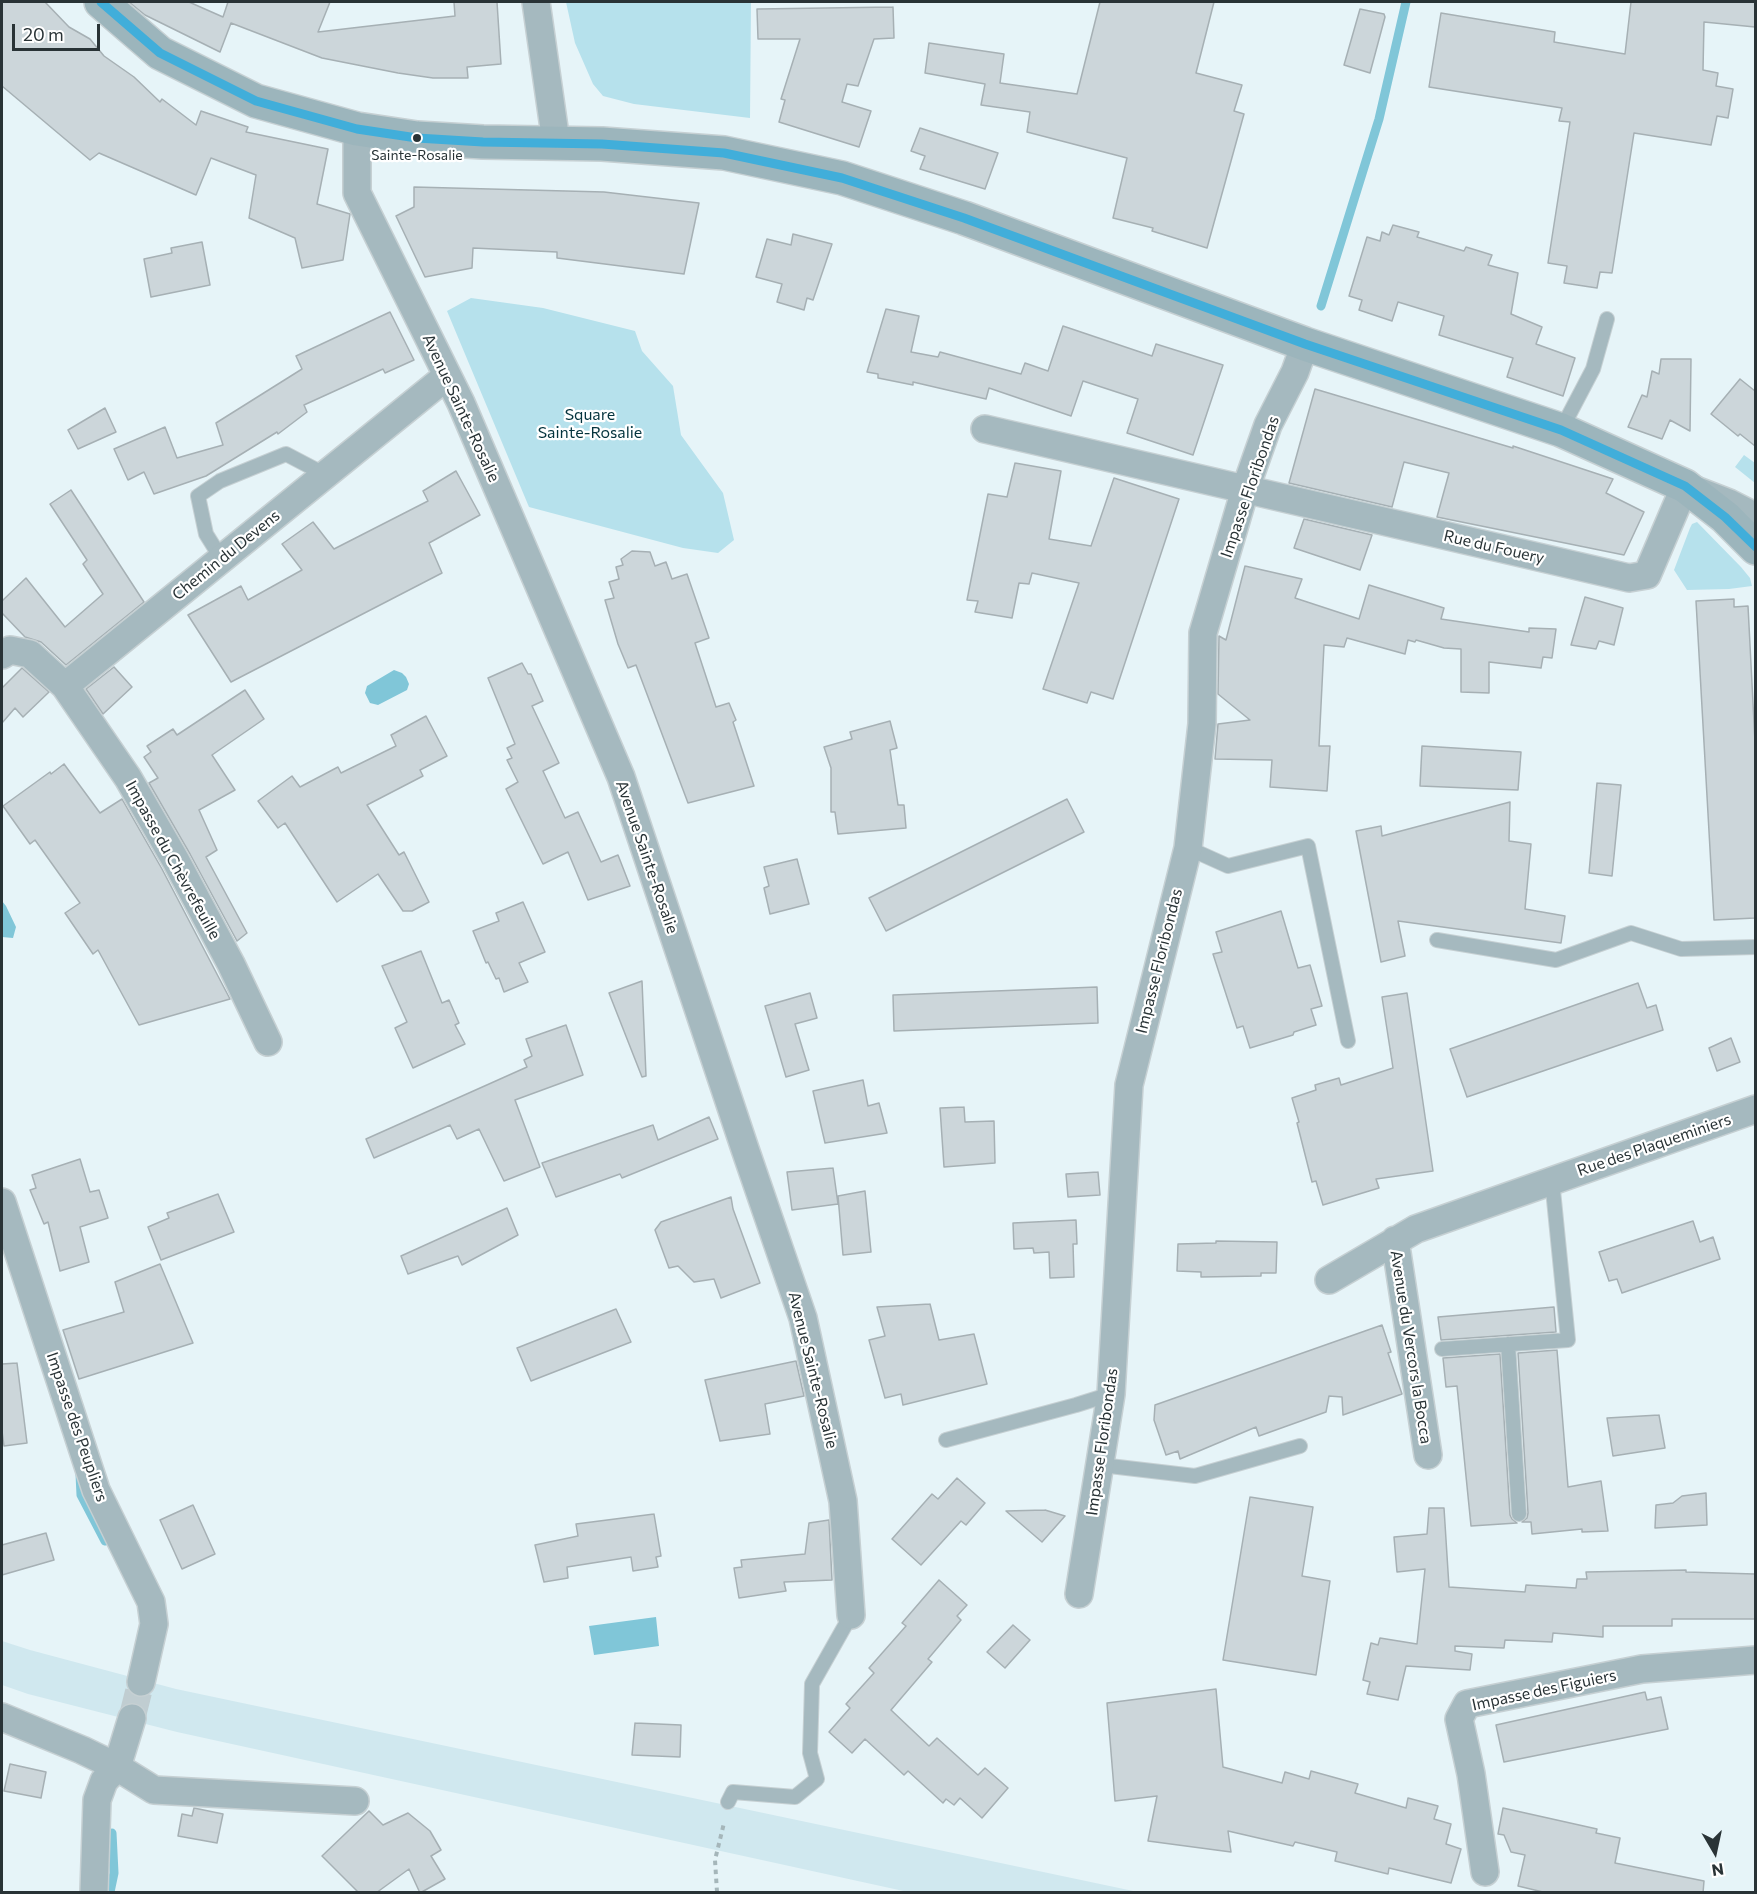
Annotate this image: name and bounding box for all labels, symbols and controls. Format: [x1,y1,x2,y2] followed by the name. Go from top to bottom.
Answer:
[15,12,104,50] scale bar
[23,23,64,45] text: 20 m
[411,132,423,144] marker: Sainte-Rosalie
[371,147,463,163] place label: Sainte-Rosalie
[418,331,504,485] street label: Avenue Sainte-Rosalie
[538,405,642,443] park label: Square Sainte-Rosalie
[1217,414,1283,560] street label: Impasse Floribondas
[168,506,284,604] street label: Chemin du Devens
[1442,526,1546,568] street label: Rue du Fouery
[121,777,225,943] street label: Impasse du Chèvrefeuille
[612,778,682,936] street label: Avenue Sainte-Rosalie
[1132,887,1186,1035] street label: Impasse Floribondas
[1575,1110,1733,1180] street label: Rue des Plaqueminiers
[1386,1249,1436,1445] street label: Avenue du Vercors la Bocca
[784,1290,842,1450] street label: Avenue Sainte-Rosalie
[42,1350,112,1504] street label: Impasse des Peupliers
[1082,1367,1122,1517] street label: Impasse Floribondas
[1470,1665,1618,1715] street label: Impasse des Figuiers
[1685,1822,1745,1882] north arrow
[1710,1860,1725,1881] text: N

